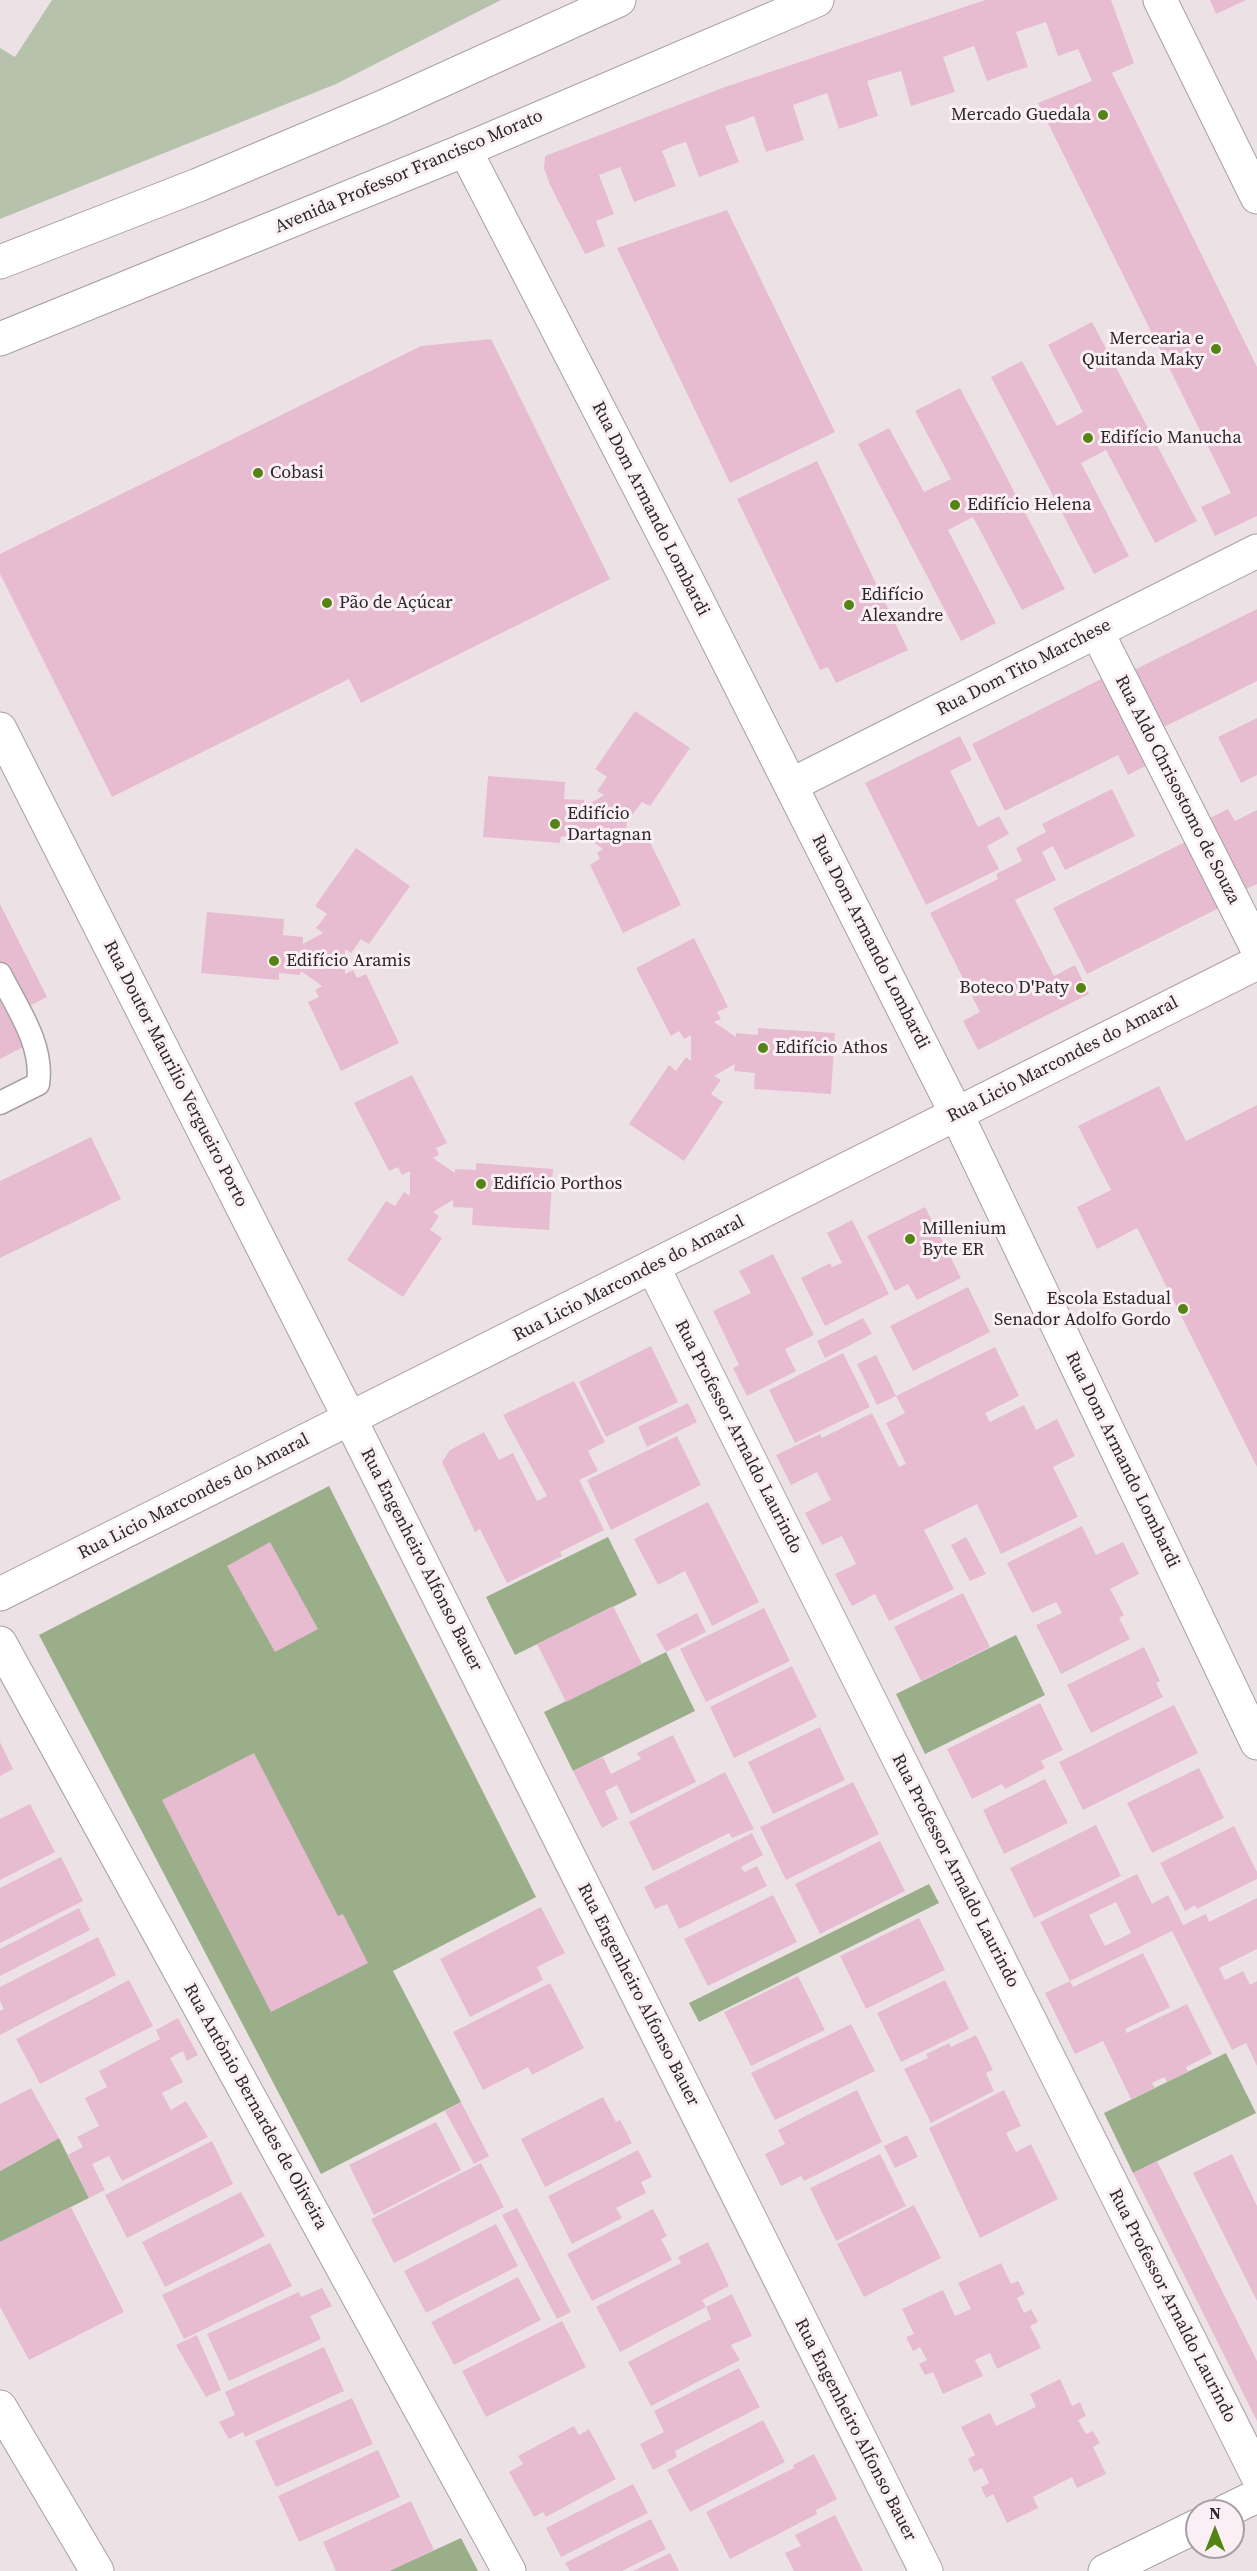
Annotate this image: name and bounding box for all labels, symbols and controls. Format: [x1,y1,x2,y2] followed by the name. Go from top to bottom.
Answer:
[951,104,1091,126] place label: Mercado Guedala
[272,106,546,238] street label: Avenida Professor Francisco Morato
[1096,108,1110,122] marker: Mercado Guedala
[1082,328,1204,370] place label: Mercearia e Quitanda Maky
[1209,342,1223,356] marker: Mercearia e Quitanda Maky
[586,398,714,620] street label: Rua Dom Armando Lombardi
[1100,427,1242,449] place label: Edifício Manucha
[1081,431,1095,445] marker: Edifício Manucha
[270,462,324,484] place label: Cobasi
[251,466,265,480] marker: Cobasi
[967,494,1091,516] place label: Edifício Helena
[948,498,962,512] marker: Edifício Helena
[861,584,944,626] place label: Edifício Alexandre
[339,592,453,614] place label: Pão de Açúcar
[320,596,334,610] marker: Pão de Açúcar
[842,598,856,612] marker: Edifício Alexandre
[933,615,1115,721] street label: Rua Dom Tito Marchese
[1110,672,1244,908] street label: Rua Aldo Chrisostomo de Souza
[567,803,652,846] place label: Edifício Dartagnan
[548,817,562,831] marker: Edifício Dartagnan
[806,831,934,1053] street label: Rua Dom Armando Lombardi
[98,937,252,1211] street label: Rua Doutor Maurilio Vergueiro Porto
[286,950,411,972] place label: Edifício Aramis
[267,954,281,968] marker: Edifício Aramis
[959,977,1069,999] place label: Boteco D'Paty
[1074,981,1088,995] marker: Boteco D'Paty
[944,992,1182,1128] street label: Rua Licio Marcondes do Amaral
[775,1037,888,1059] place label: Edifício Athos
[756,1041,770,1055] marker: Edifício Athos
[493,1173,622,1195] place label: Edifício Porthos
[474,1177,488,1191] marker: Edifício Porthos
[510,1211,748,1347] street label: Rua Licio Marcondes do Amaral
[922,1218,1006,1260] place label: Millenium Byte ER
[903,1232,917,1246] marker: Millenium Byte ER
[994,1288,1171,1330] place label: Escola Estadual Senador Adolfo Gordo
[1176,1302,1190,1316] marker: Escola Estadual Senador Adolfo Gordo
[670,1317,806,1557] street label: Rua Professor Arnaldo Laurindo
[1060,1348,1184,1572] street label: Rua Dom Armando Lombardi
[75,1429,313,1565] street label: Rua Licio Marcondes do Amaral
[355,1445,487,1675] street label: Rua Engenheiro Alfonso Bauer
[887,1751,1023,1991] street label: Rua Professor Arnaldo Laurindo
[572,1880,704,2110] street label: Rua Engenheiro Alfonso Bauer
[178,1980,332,2234] street label: Rua Antônio Bernardes de Oliveira
[1104,2186,1240,2426] street label: Rua Professor Arnaldo Laurindo
[789,2315,921,2545] street label: Rua Engenheiro Alfonso Bauer
[1185,2499,1245,2559] north arrow
[1209,2502,1221,2524] text: N

